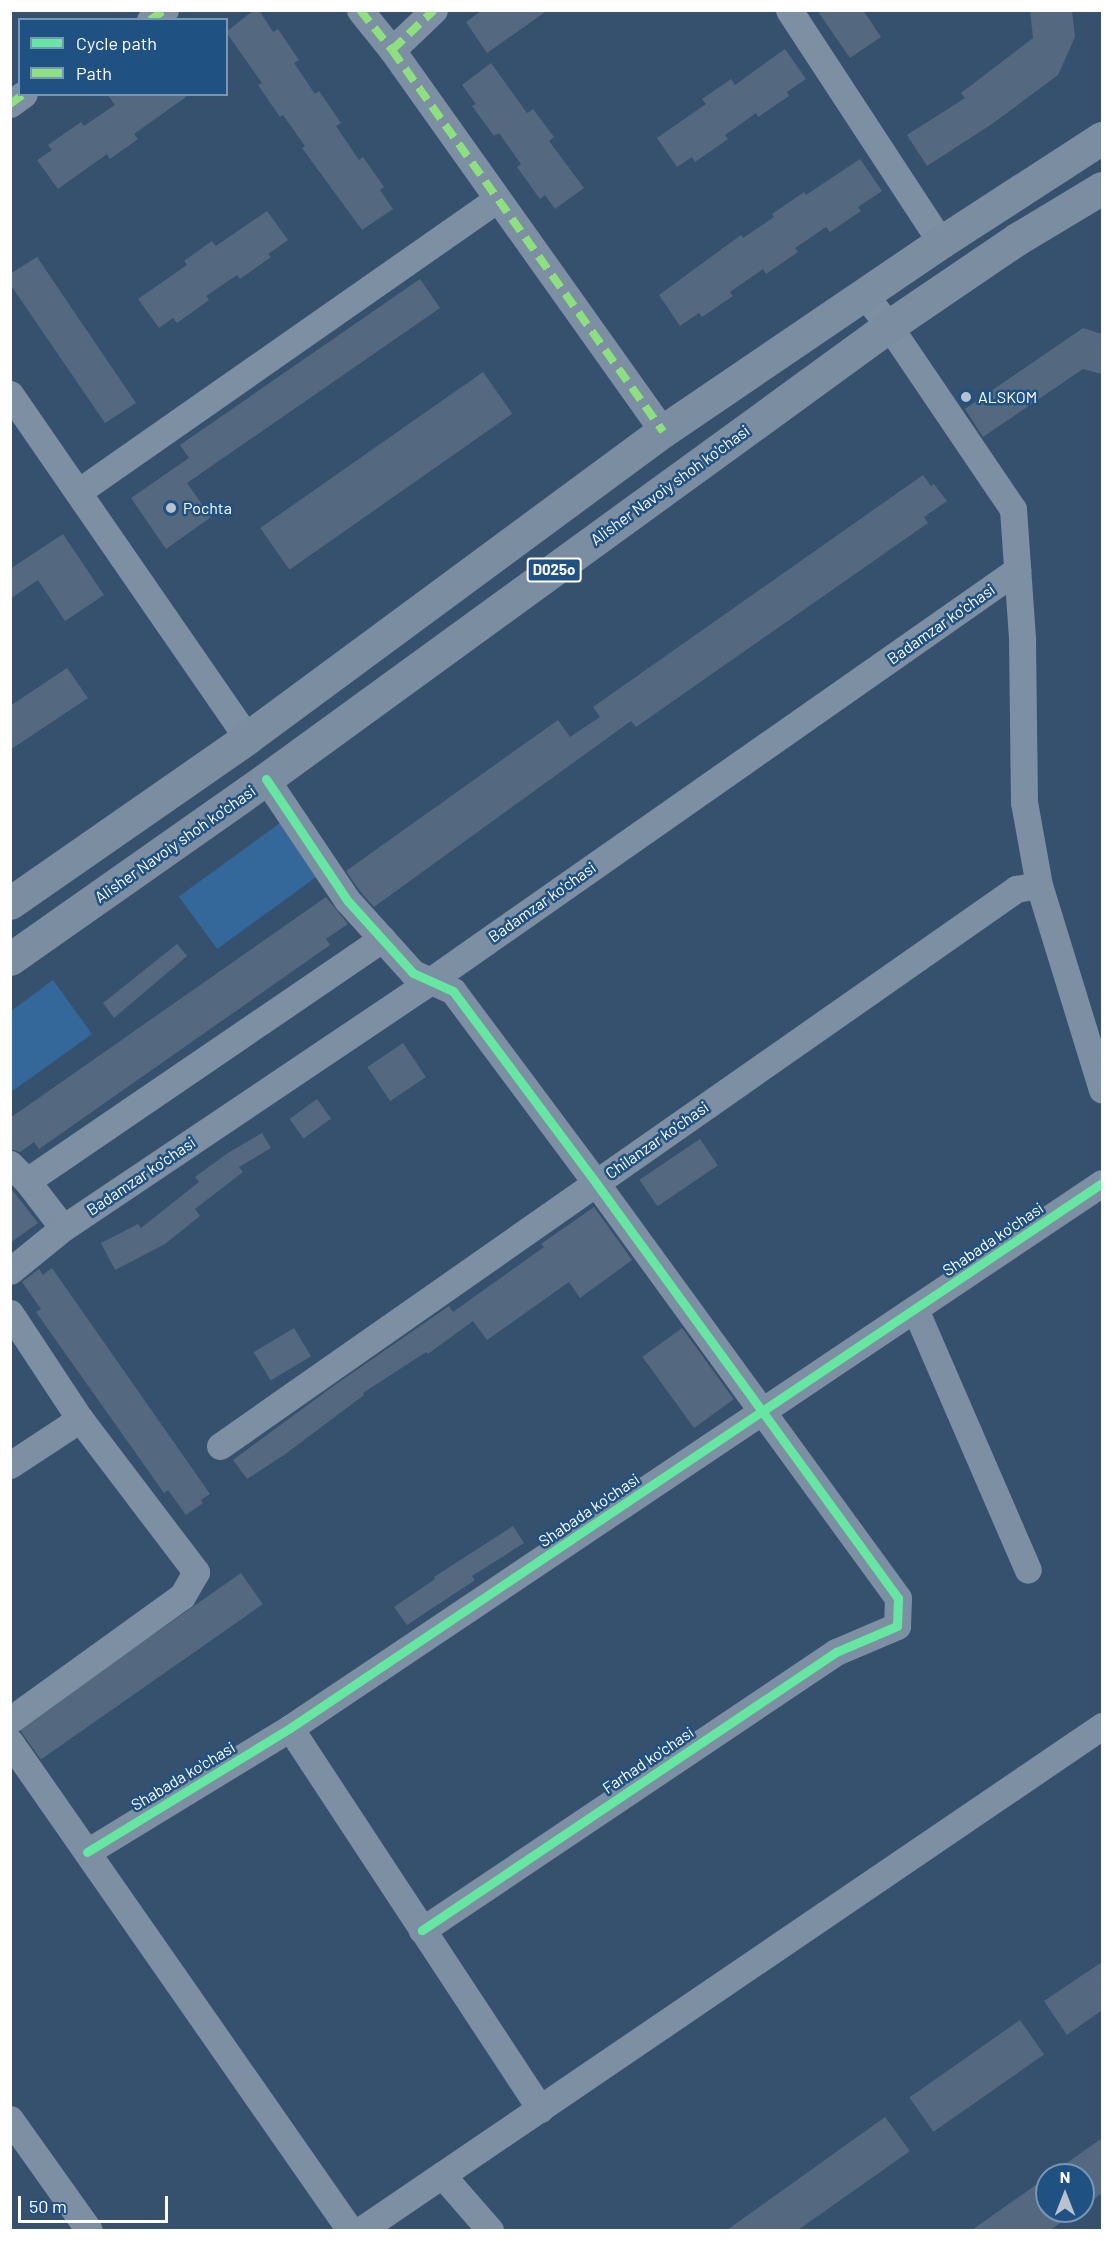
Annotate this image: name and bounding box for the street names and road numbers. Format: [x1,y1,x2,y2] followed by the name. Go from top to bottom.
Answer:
[587,421,753,549] street label: Alisher Navoiy shoh ko'chasi
[526,558,582,582] road number: D025o
[883,580,999,668] street label: Badamzar ko'chasi
[91,781,259,907] street label: Alisher Navoiy shoh ko'chasi
[484,858,600,946] street label: Badamzar ko'chasi
[602,1097,712,1183] street label: Chilanzar ko'chasi
[83,1133,199,1219] street label: Badamzar ko'chasi
[939,1198,1047,1280] street label: Shabada ko'chasi
[535,1469,643,1551] street label: Shabada ko'chasi
[599,1722,697,1798] street label: Farhad ko'chasi
[128,1737,238,1815] street label: Shabada ko'chasi

